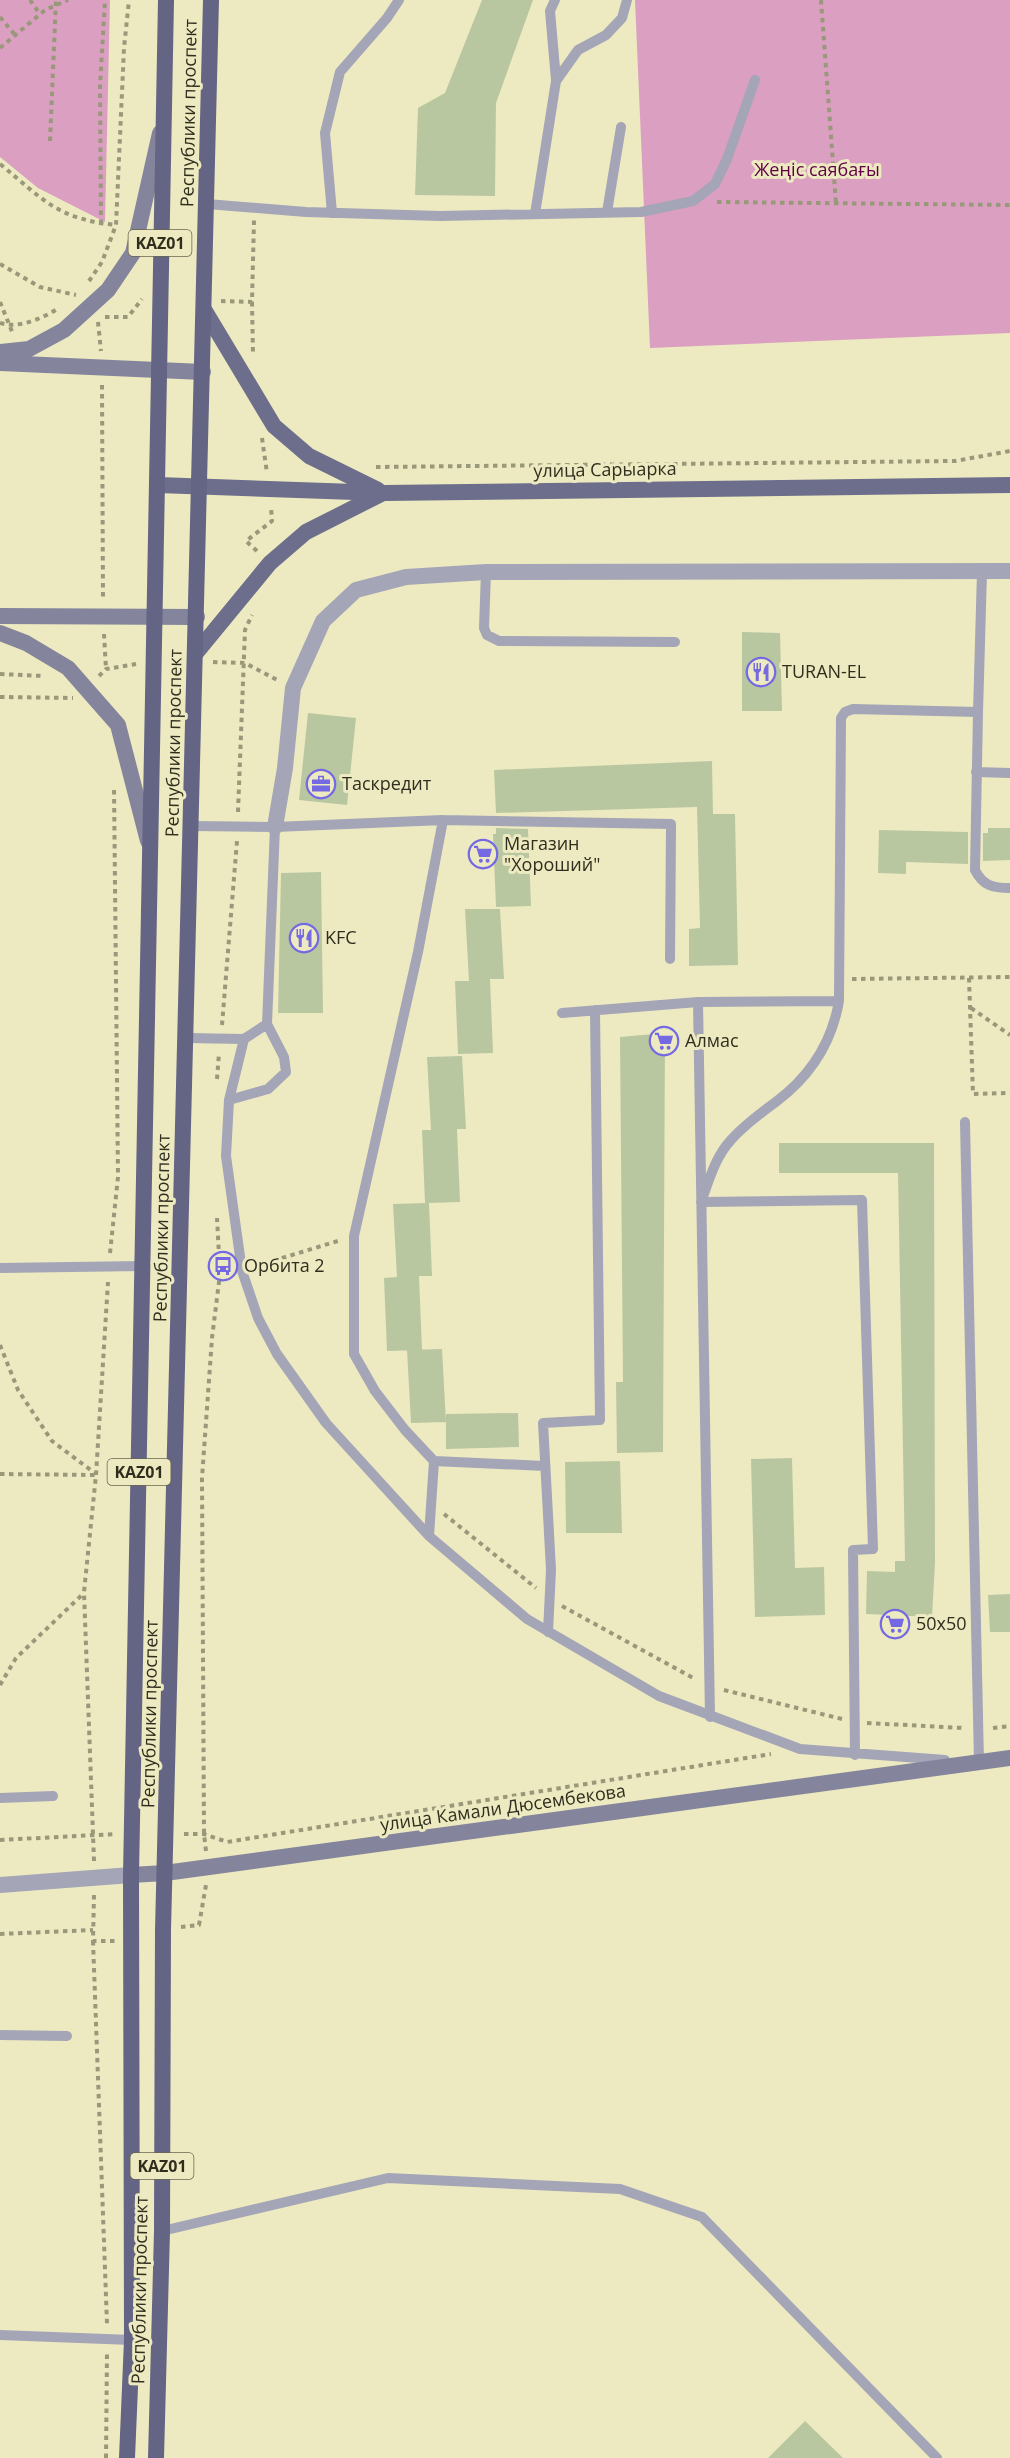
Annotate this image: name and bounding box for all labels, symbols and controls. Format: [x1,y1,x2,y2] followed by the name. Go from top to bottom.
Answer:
[174,18,202,207] street label: Республики проспект
[754,157,880,181] park label: Жеңіс саябағы
[128,230,192,256] road number: KАZ01
[533,456,677,482] street label: улица Сарыарка
[159,648,187,837] street label: Республики проспект
[745,656,777,688] restaurant icon: TURAN-EL
[782,659,866,683] place label: TURAN-EL
[305,768,337,800] office icon: Таскредит
[342,771,432,795] place label: Таскредит
[504,831,600,876] place label: Магазин "Хороший"
[467,838,499,870] supermarket icon: Магазин "Хороший"
[288,922,320,954] restaurant icon: KFC
[325,925,357,949] place label: KFC
[648,1025,680,1057] supermarket icon: Алмас
[685,1028,739,1052] place label: Алмас
[147,1133,175,1322] street label: Республики проспект
[207,1250,239,1282] bus stop icon: Орбита 2
[244,1253,325,1277] place label: Орбита 2
[108,1459,170,1485] road number: KАZ01
[879,1608,911,1640] supermarket icon: 50х50
[916,1611,967,1635] place label: 50х50
[135,1619,163,1808] street label: Республики проспект
[379,1778,627,1836] street label: улица Камали Дюсембекова
[130,2153,194,2179] road number: KАZ01
[125,2195,153,2384] street label: Республики проспект

